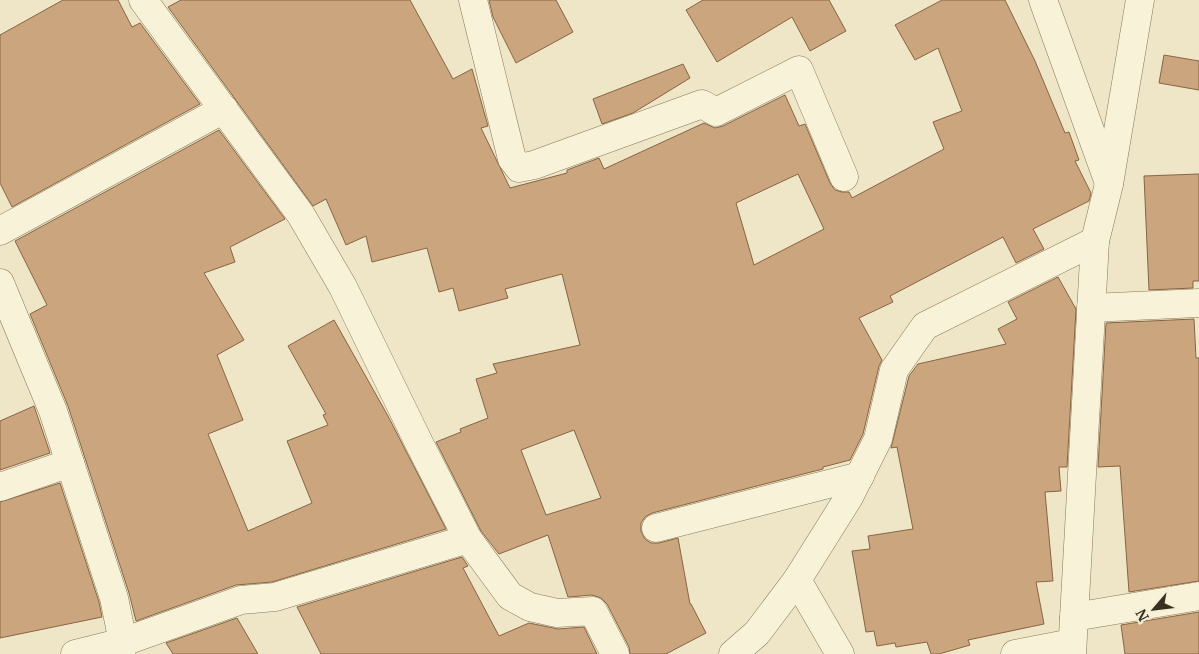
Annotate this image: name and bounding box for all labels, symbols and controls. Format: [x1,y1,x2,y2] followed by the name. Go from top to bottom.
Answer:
[1129,584,1179,634] north arrow
[1132,606,1153,624] text: N

